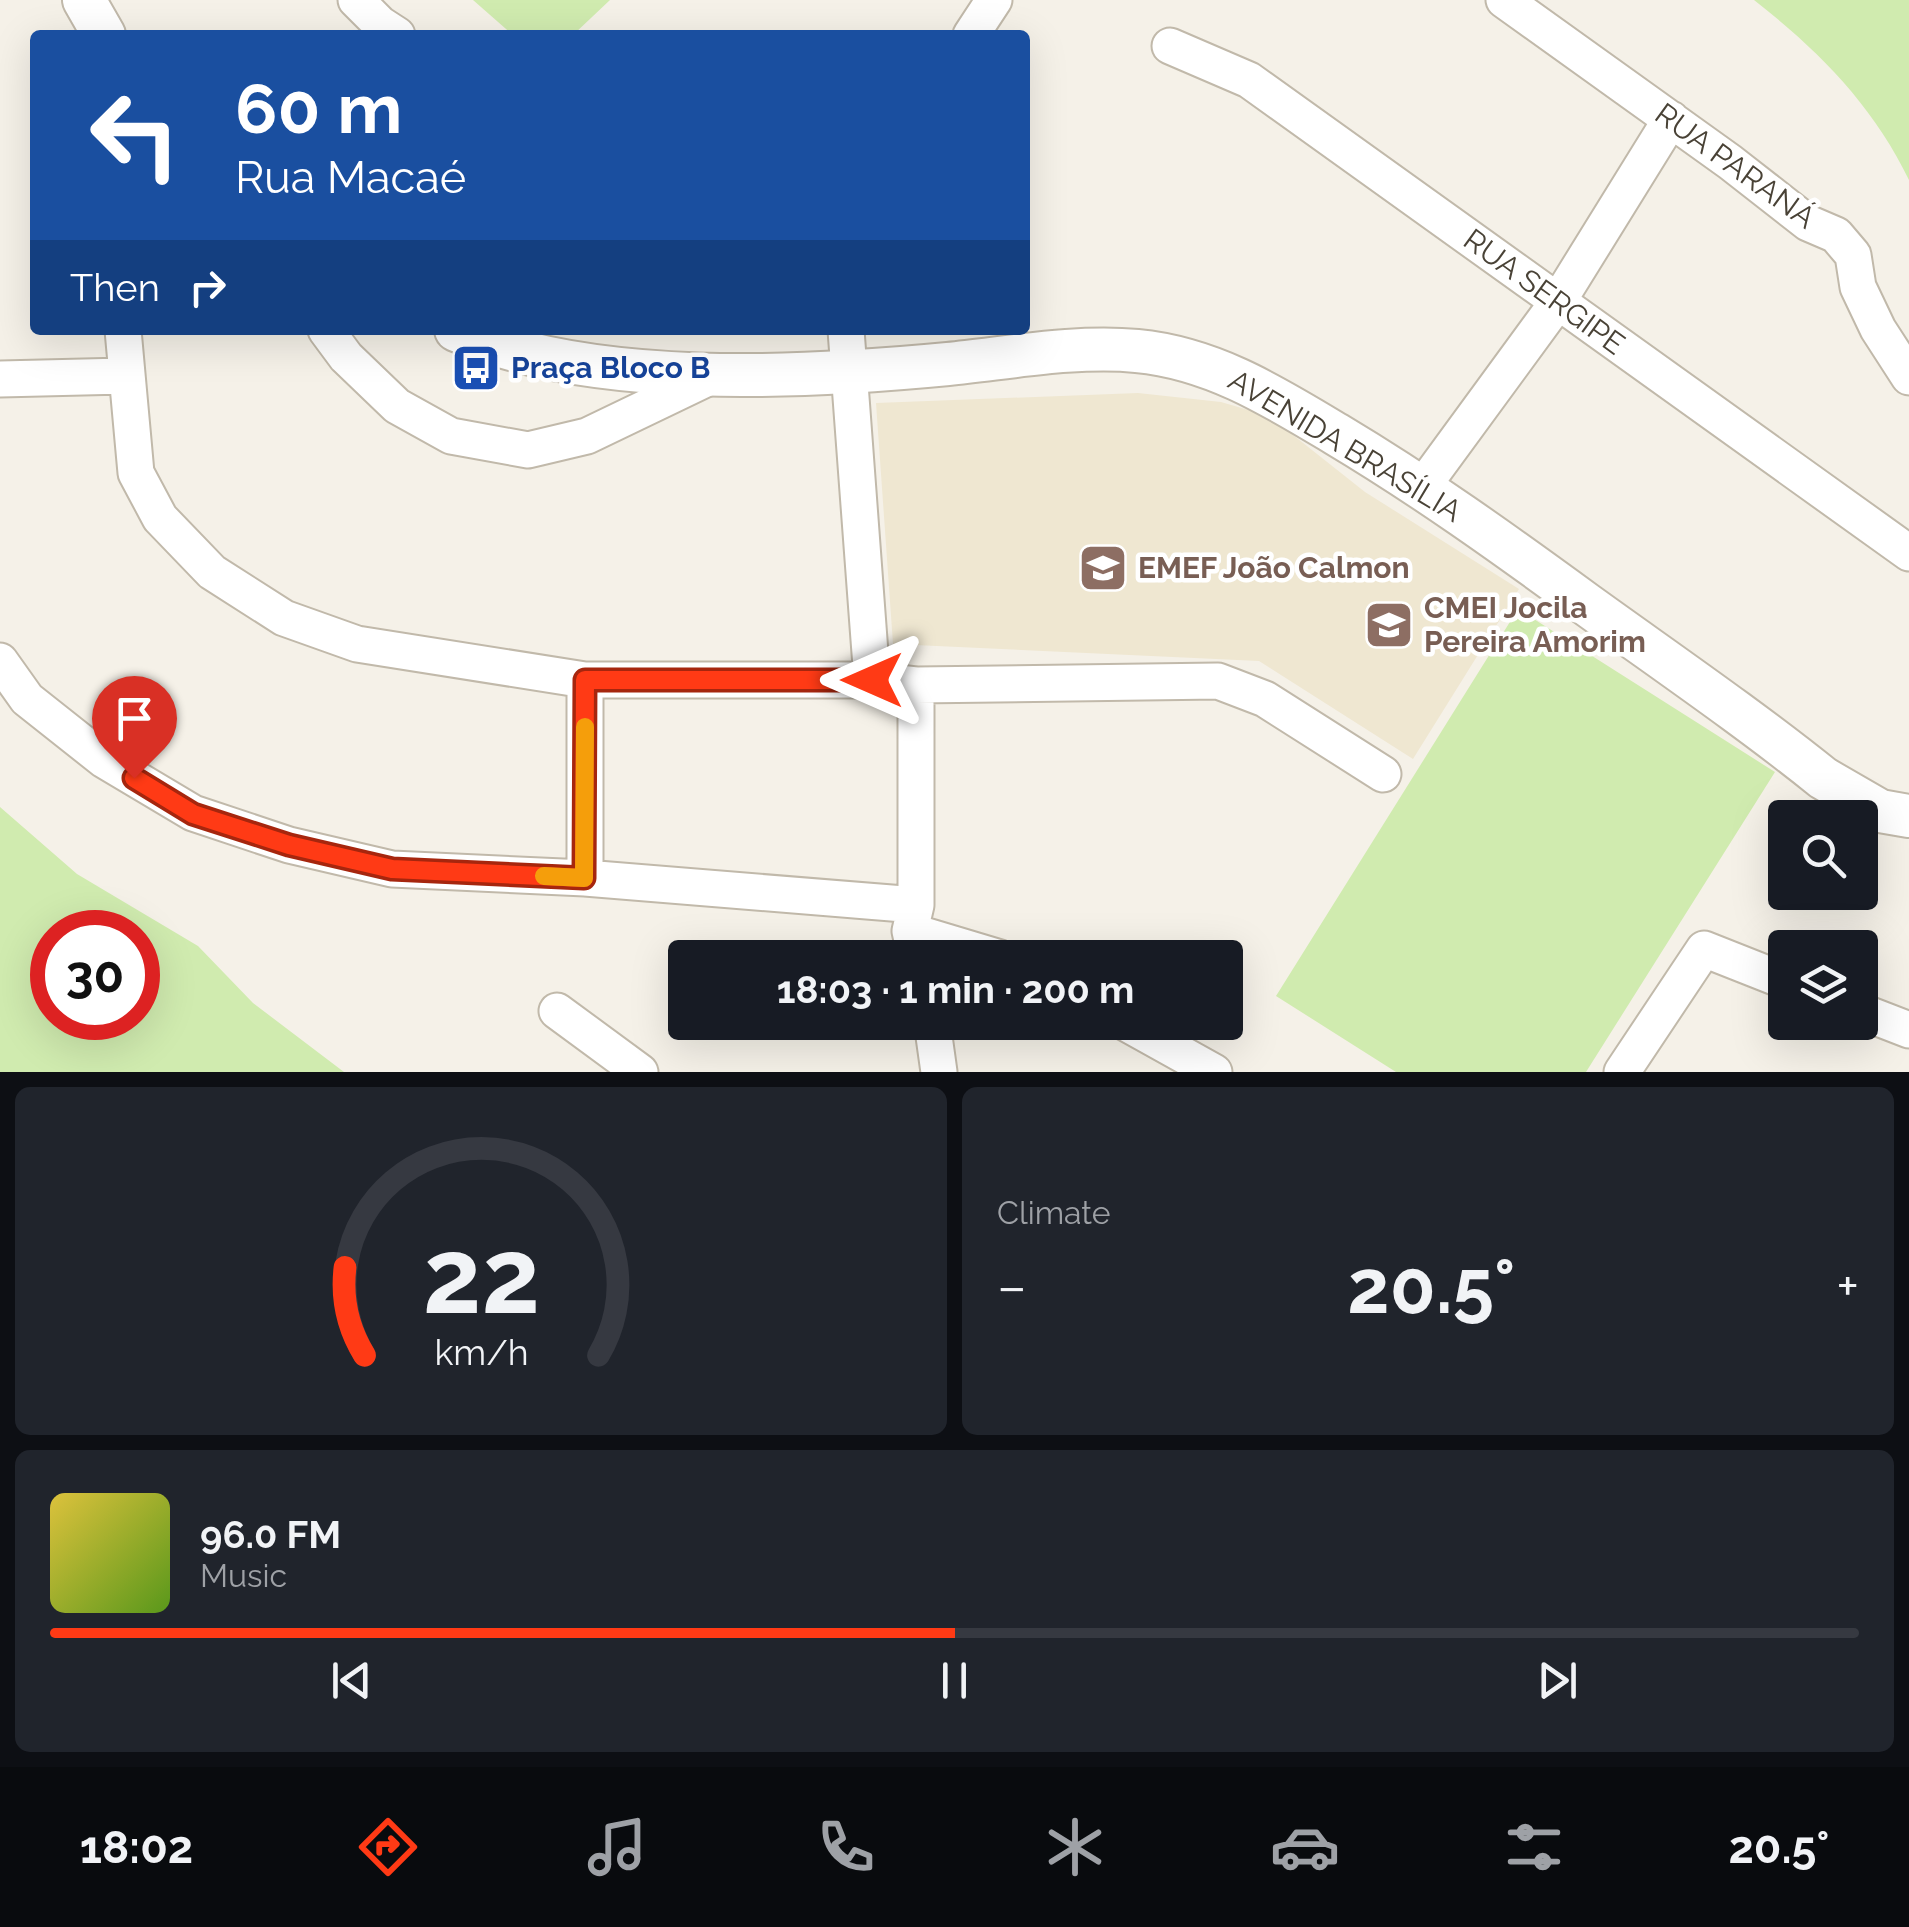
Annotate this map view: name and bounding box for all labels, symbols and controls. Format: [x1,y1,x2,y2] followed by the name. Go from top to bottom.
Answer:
[235,67,402,149] text: 60 m
[70,70,200,200] icon: left
[1649,96,1822,235] street label: RUA PARANÁ
[235,151,466,204] text: Rua Macaé
[1457,222,1632,362] street label: RUA SERGIPE
[180,260,235,315] icon: right
[70,265,160,310] text: Then
[450,342,502,394] bus stop icon: Praça Bloco B
[511,350,710,385] place label: Praça Bloco B
[1222,362,1468,529] street label: AVENIDA BRASÍLIA
[1077,542,1129,594] school or university icon: EMEF João Calmon
[1138,550,1410,585] place label: EMEF João Calmon
[1424,590,1646,659] place label: CMEI Jocila Pereira Amorim
[1363,599,1415,651] school or university icon: CMEI Jocila Pereira Amorim
[820,628,924,732] position arrow
[92,676,177,779] pin
[107,691,162,746] icon: arrive
[1768,800,1878,1040] map controls
[1768,800,1878,910] button: search
[30,910,160,1040] speed limit sign: 30
[1768,930,1878,1040] button: layers
[777,967,1134,1012] text: 18:03 · 1 min · 200 m
[997,1194,1111,1231] text: Climate
[422,1215,540,1337] text: 22
[1347,1242,1515,1331] text: 20.5°
[997,1254,1027,1319] text: −
[1836,1254,1859,1319] text: +
[434,1331,528,1373] text: km/h
[200,1512,341,1557] text: 96.0 FM
[200,1557,287,1594] text: Music
[324,1653,379,1708] icon: previous
[927,1653,982,1708] icon: pause
[1530,1653,1585,1708] icon: next
[353,1812,423,1882] icon: directions
[582,1812,652,1882] icon: music
[811,1812,881,1882] icon: phone
[1040,1812,1110,1882] icon: climate
[1270,1812,1340,1882] icon: car
[1499,1812,1569,1882] icon: filters
[80,1821,193,1874] text: 18:02
[1728,1821,1829,1874] text: 20.5°

